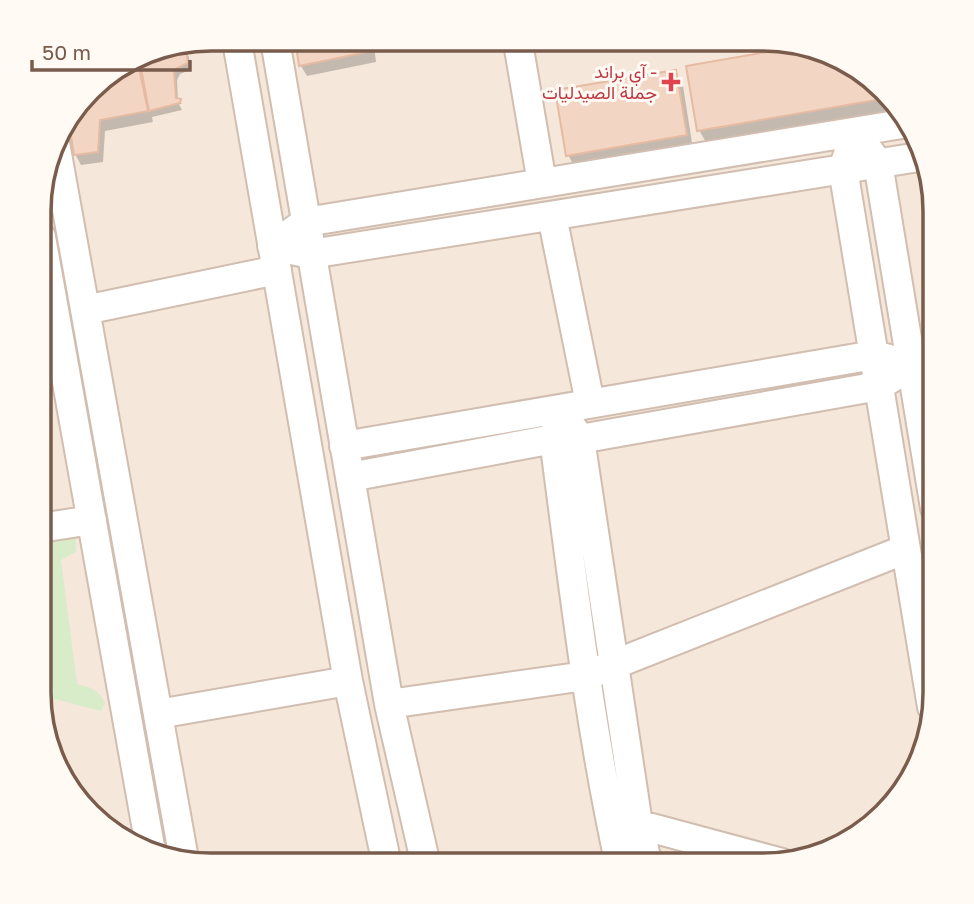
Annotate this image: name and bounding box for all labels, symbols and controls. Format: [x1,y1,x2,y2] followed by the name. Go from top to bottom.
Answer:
[32,28,189,72] scale bar
[42,39,91,65] text: 50 m
[542,60,657,103] place label: آي براند - جملة الصيدليات
[663,74,679,90] marker: آي براند - جملة الصيدليات

